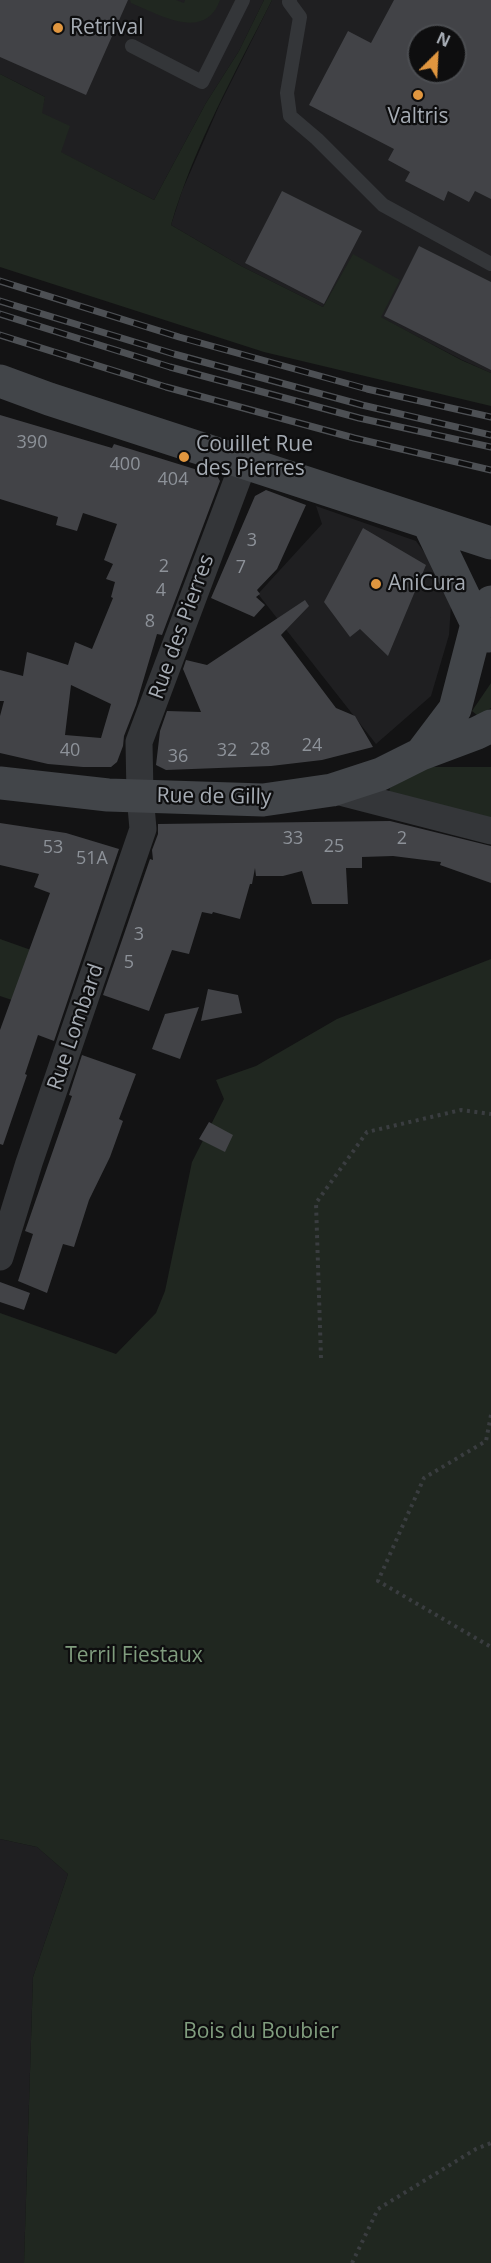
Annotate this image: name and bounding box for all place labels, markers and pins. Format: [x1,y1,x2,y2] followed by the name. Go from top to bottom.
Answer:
[70,15,144,41] place label: Retrival
[51,21,65,35] marker: Retrival
[411,88,425,102] marker: Valtris
[388,104,448,130] place label: Valtris
[196,432,313,482] place label: Couillet Rue des Pierres
[177,450,191,464] marker: Couillet Rue des Pierres
[388,571,466,597] place label: AniCura
[369,577,383,591] marker: AniCura

